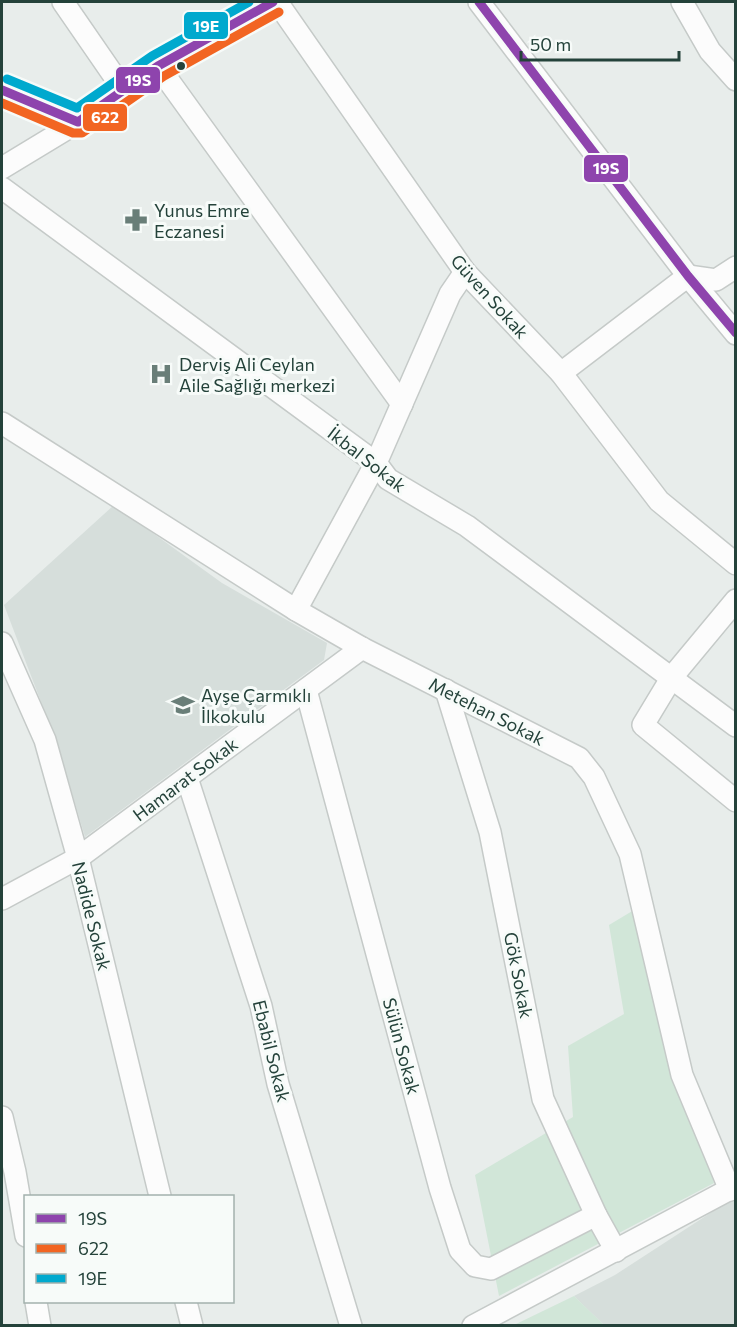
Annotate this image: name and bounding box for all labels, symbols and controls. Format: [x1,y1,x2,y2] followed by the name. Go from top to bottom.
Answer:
[183,11,229,40] line badge: 19E
[193,16,219,35] text: 19E
[521,24,678,62] scale bar
[530,33,571,55] text: 50 m
[175,60,187,72] unlabelled marker
[115,66,161,94] line badge: 19S
[125,70,152,89] text: 19S
[82,103,128,132] line badge: 622
[91,107,119,126] text: 622
[583,154,629,183] line badge: 19S
[593,158,620,177] text: 19S
[154,199,249,242] place label: Yunus Emre Eczanesi
[123,207,149,233] pharmacy icon: Yunus Emre Eczanesi
[446,249,534,343] street label: Güven Sokak
[179,353,335,396] place label: Derviş Ali Ceylan Aile Sağlığı merkezi
[148,361,174,387] hospital icon: Derviş Ali Ceylan Aile Sağlığı merkezi
[324,422,411,496] street label: İkbal Sokak
[425,672,549,750] street label: Metehan Sokak
[201,684,311,727] place label: Ayşe Çarmıklı İlkokulu
[170,692,196,718] school or university icon: Ayşe Çarmıklı İlkokulu
[128,732,242,826] street label: Hamarat Sokak
[68,859,116,973] street label: Nadide Sokak
[500,930,538,1020] street label: Gök Sokak
[379,995,426,1097] street label: Sülün Sokak
[249,998,295,1104] street label: Ebabil Sokak
[24,1195,234,1303] legend
[78,1207,107,1229] text: 19S
[78,1237,109,1259] text: 622
[78,1267,107,1289] text: 19E

